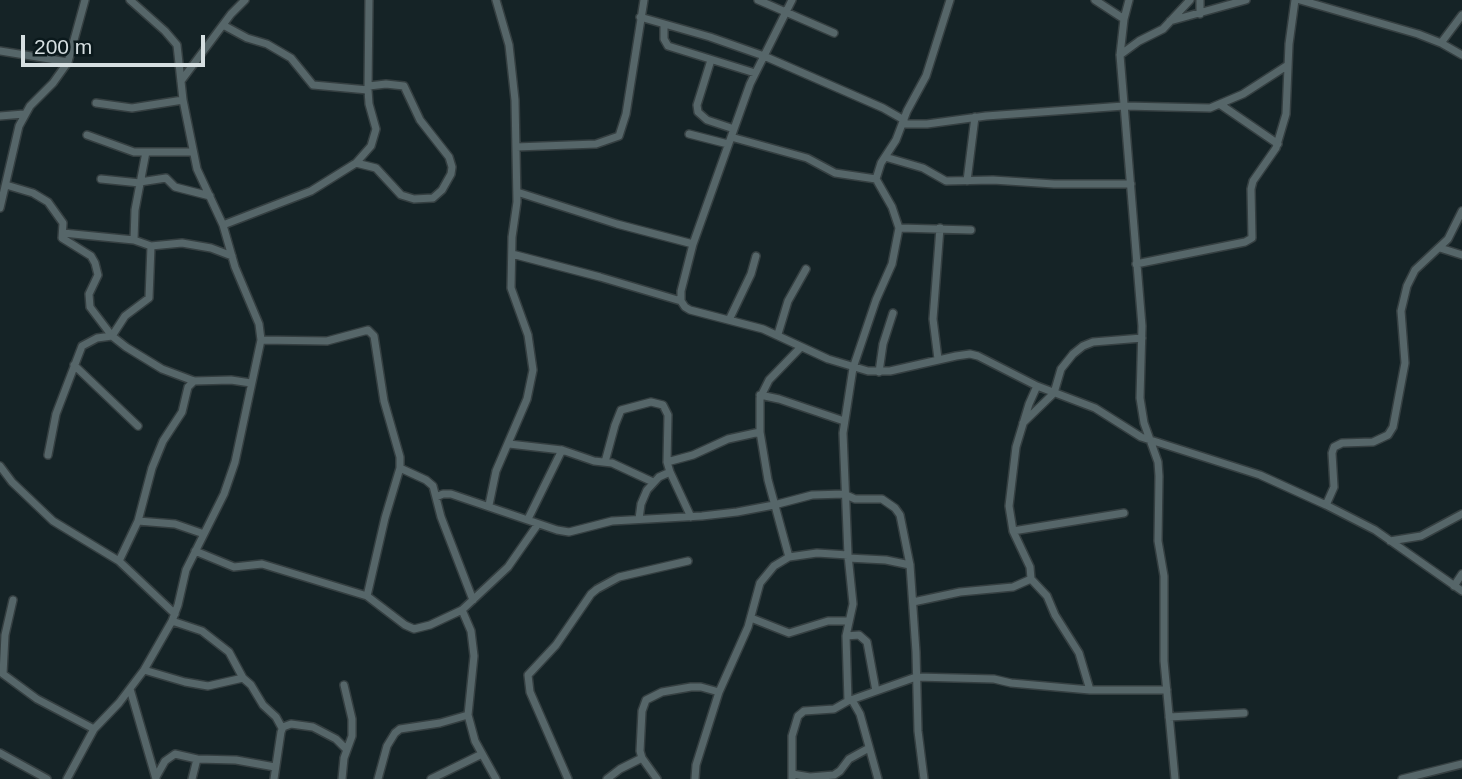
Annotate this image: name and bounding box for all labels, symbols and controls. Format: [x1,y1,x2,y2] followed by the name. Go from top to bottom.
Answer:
[24,21,208,65] scale bar
[34,35,92,58] text: 200 m

